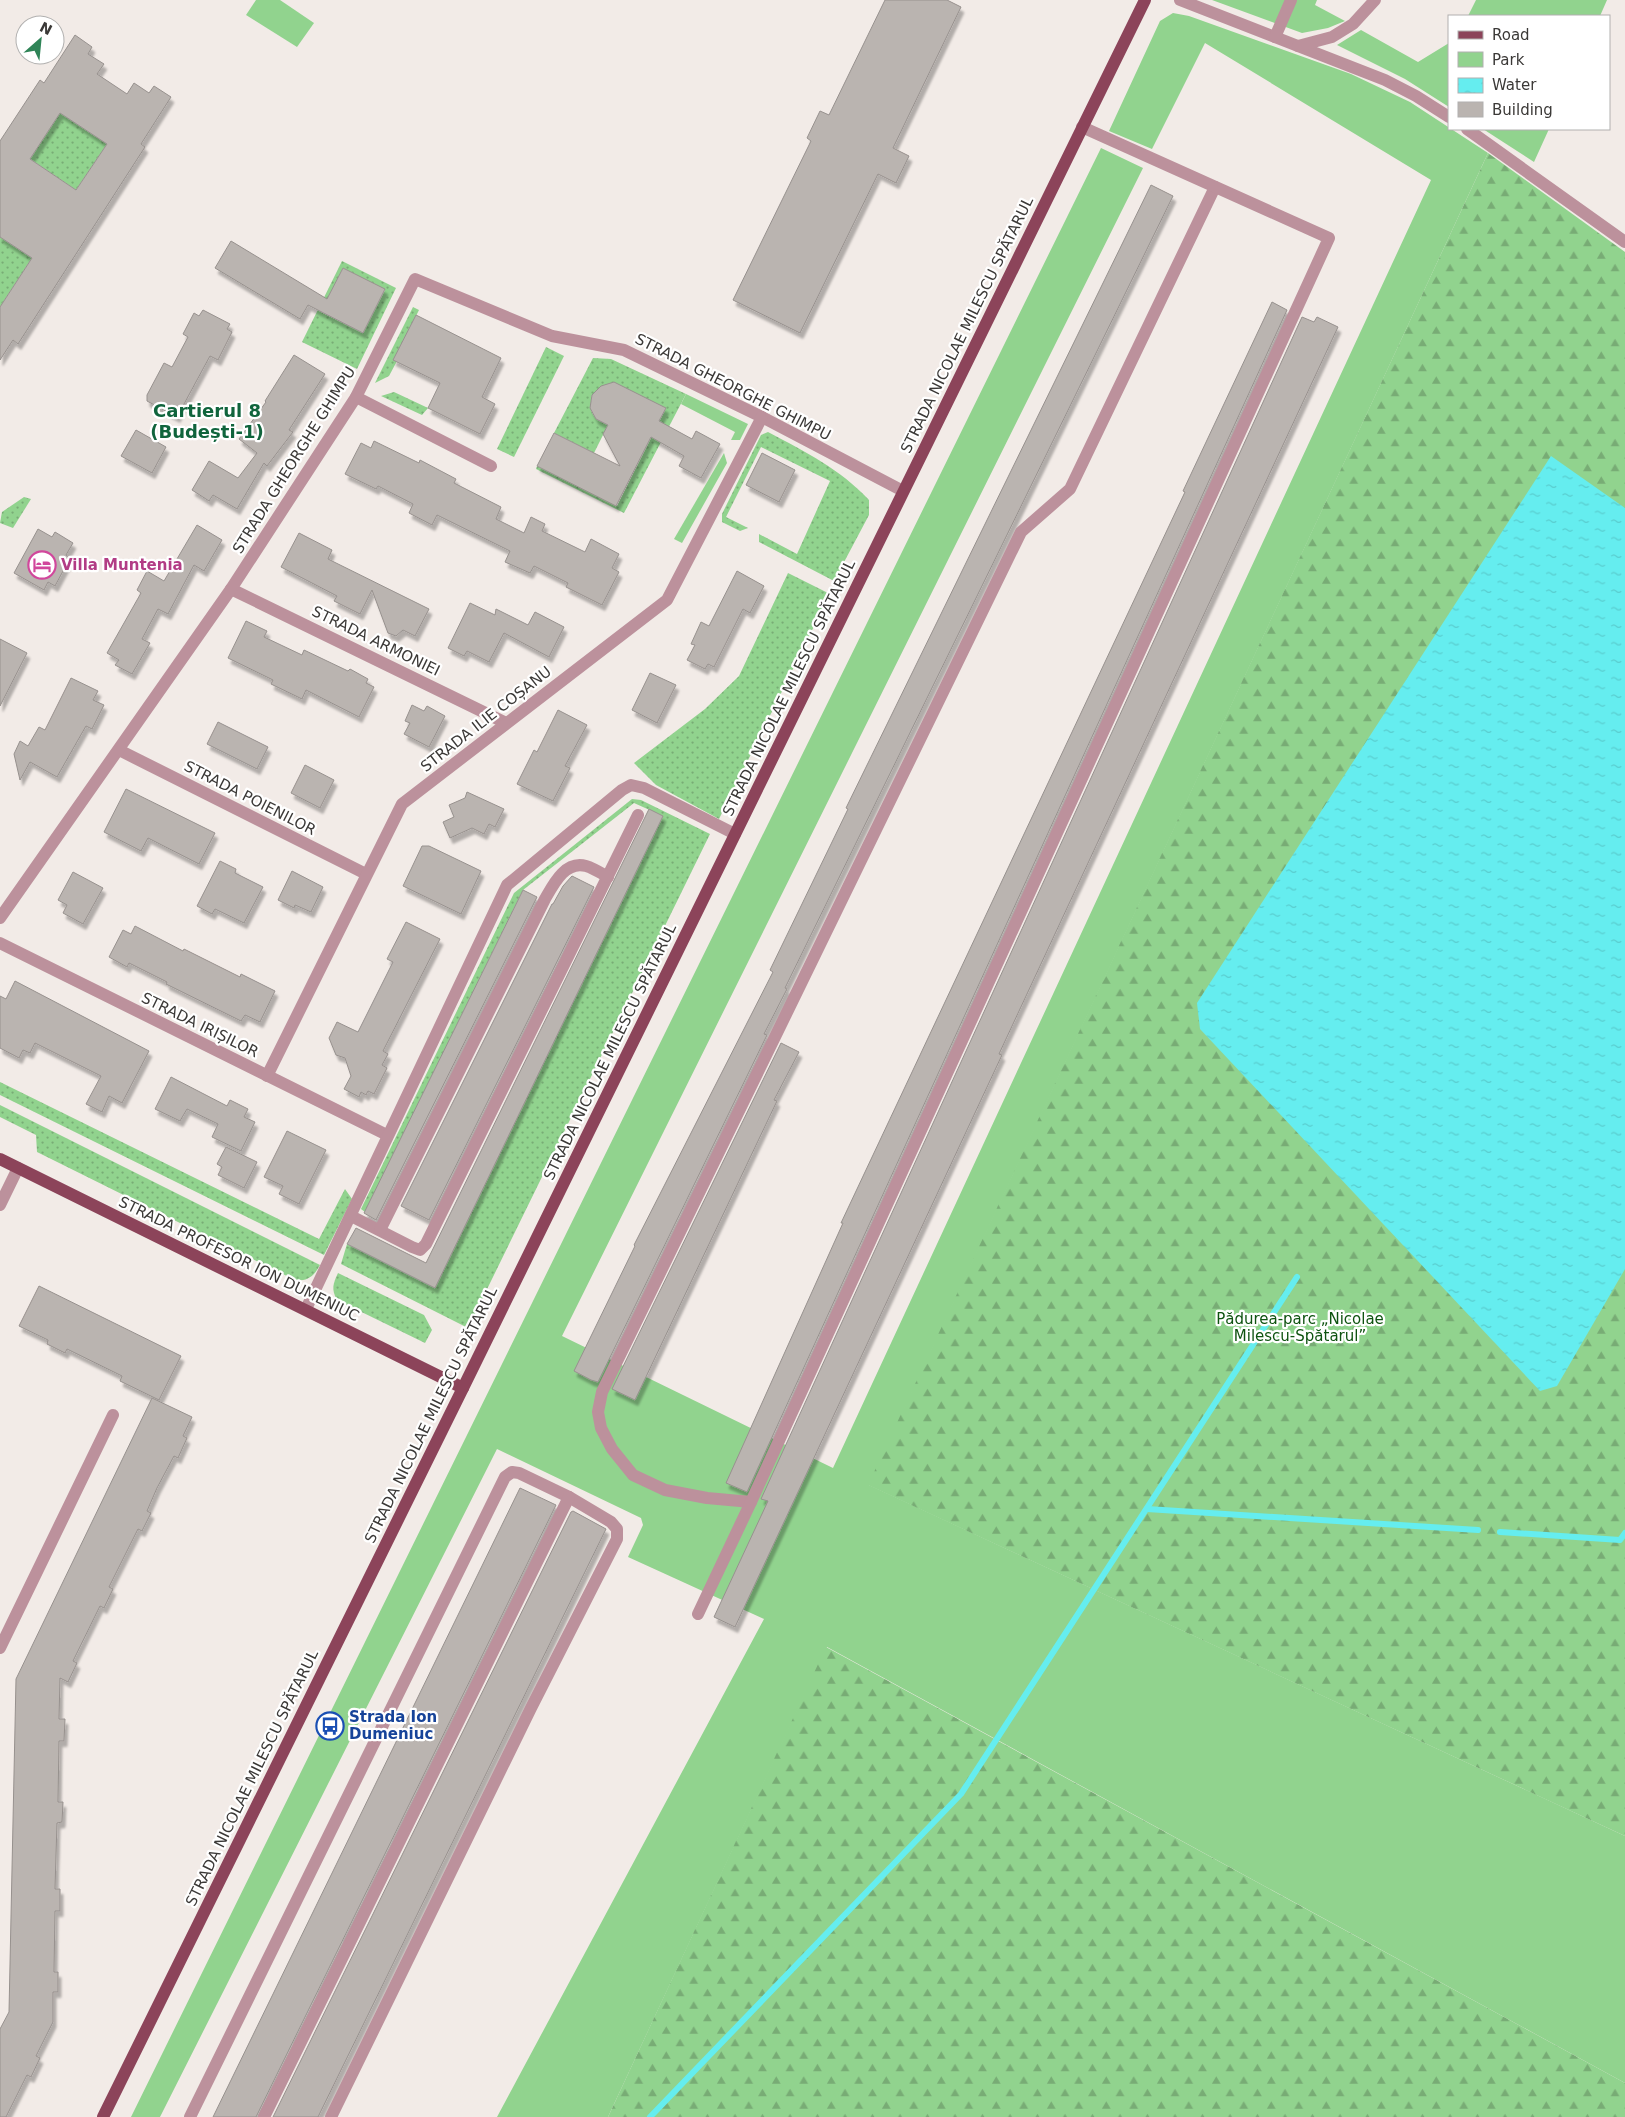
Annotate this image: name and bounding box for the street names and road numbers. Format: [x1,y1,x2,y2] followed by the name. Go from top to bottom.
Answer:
[896,193,1037,456] street label: STRADA NICOLAE MILESCU SPĂTARUL
[632,330,834,444] street label: STRADA GHEORGHE GHIMPU
[229,363,359,557] street label: STRADA GHEORGHE GHIMPU
[718,556,859,819] street label: STRADA NICOLAE MILESCU SPĂTARUL
[309,602,443,680] street label: STRADA ARMONIEI
[417,662,555,776] street label: STRADA ILIE COȘANU
[181,757,319,839] street label: STRADA POIENILOR
[539,920,680,1183] street label: STRADA NICOLAE MILESCU SPĂTARUL
[138,989,262,1061] street label: STRADA IRIȘILOR
[116,1193,362,1325] street label: STRADA PROFESOR ION DUMENIUC
[360,1283,501,1546] street label: STRADA NICOLAE MILESCU SPĂTARUL
[181,1646,322,1909] street label: STRADA NICOLAE MILESCU SPĂTARUL

